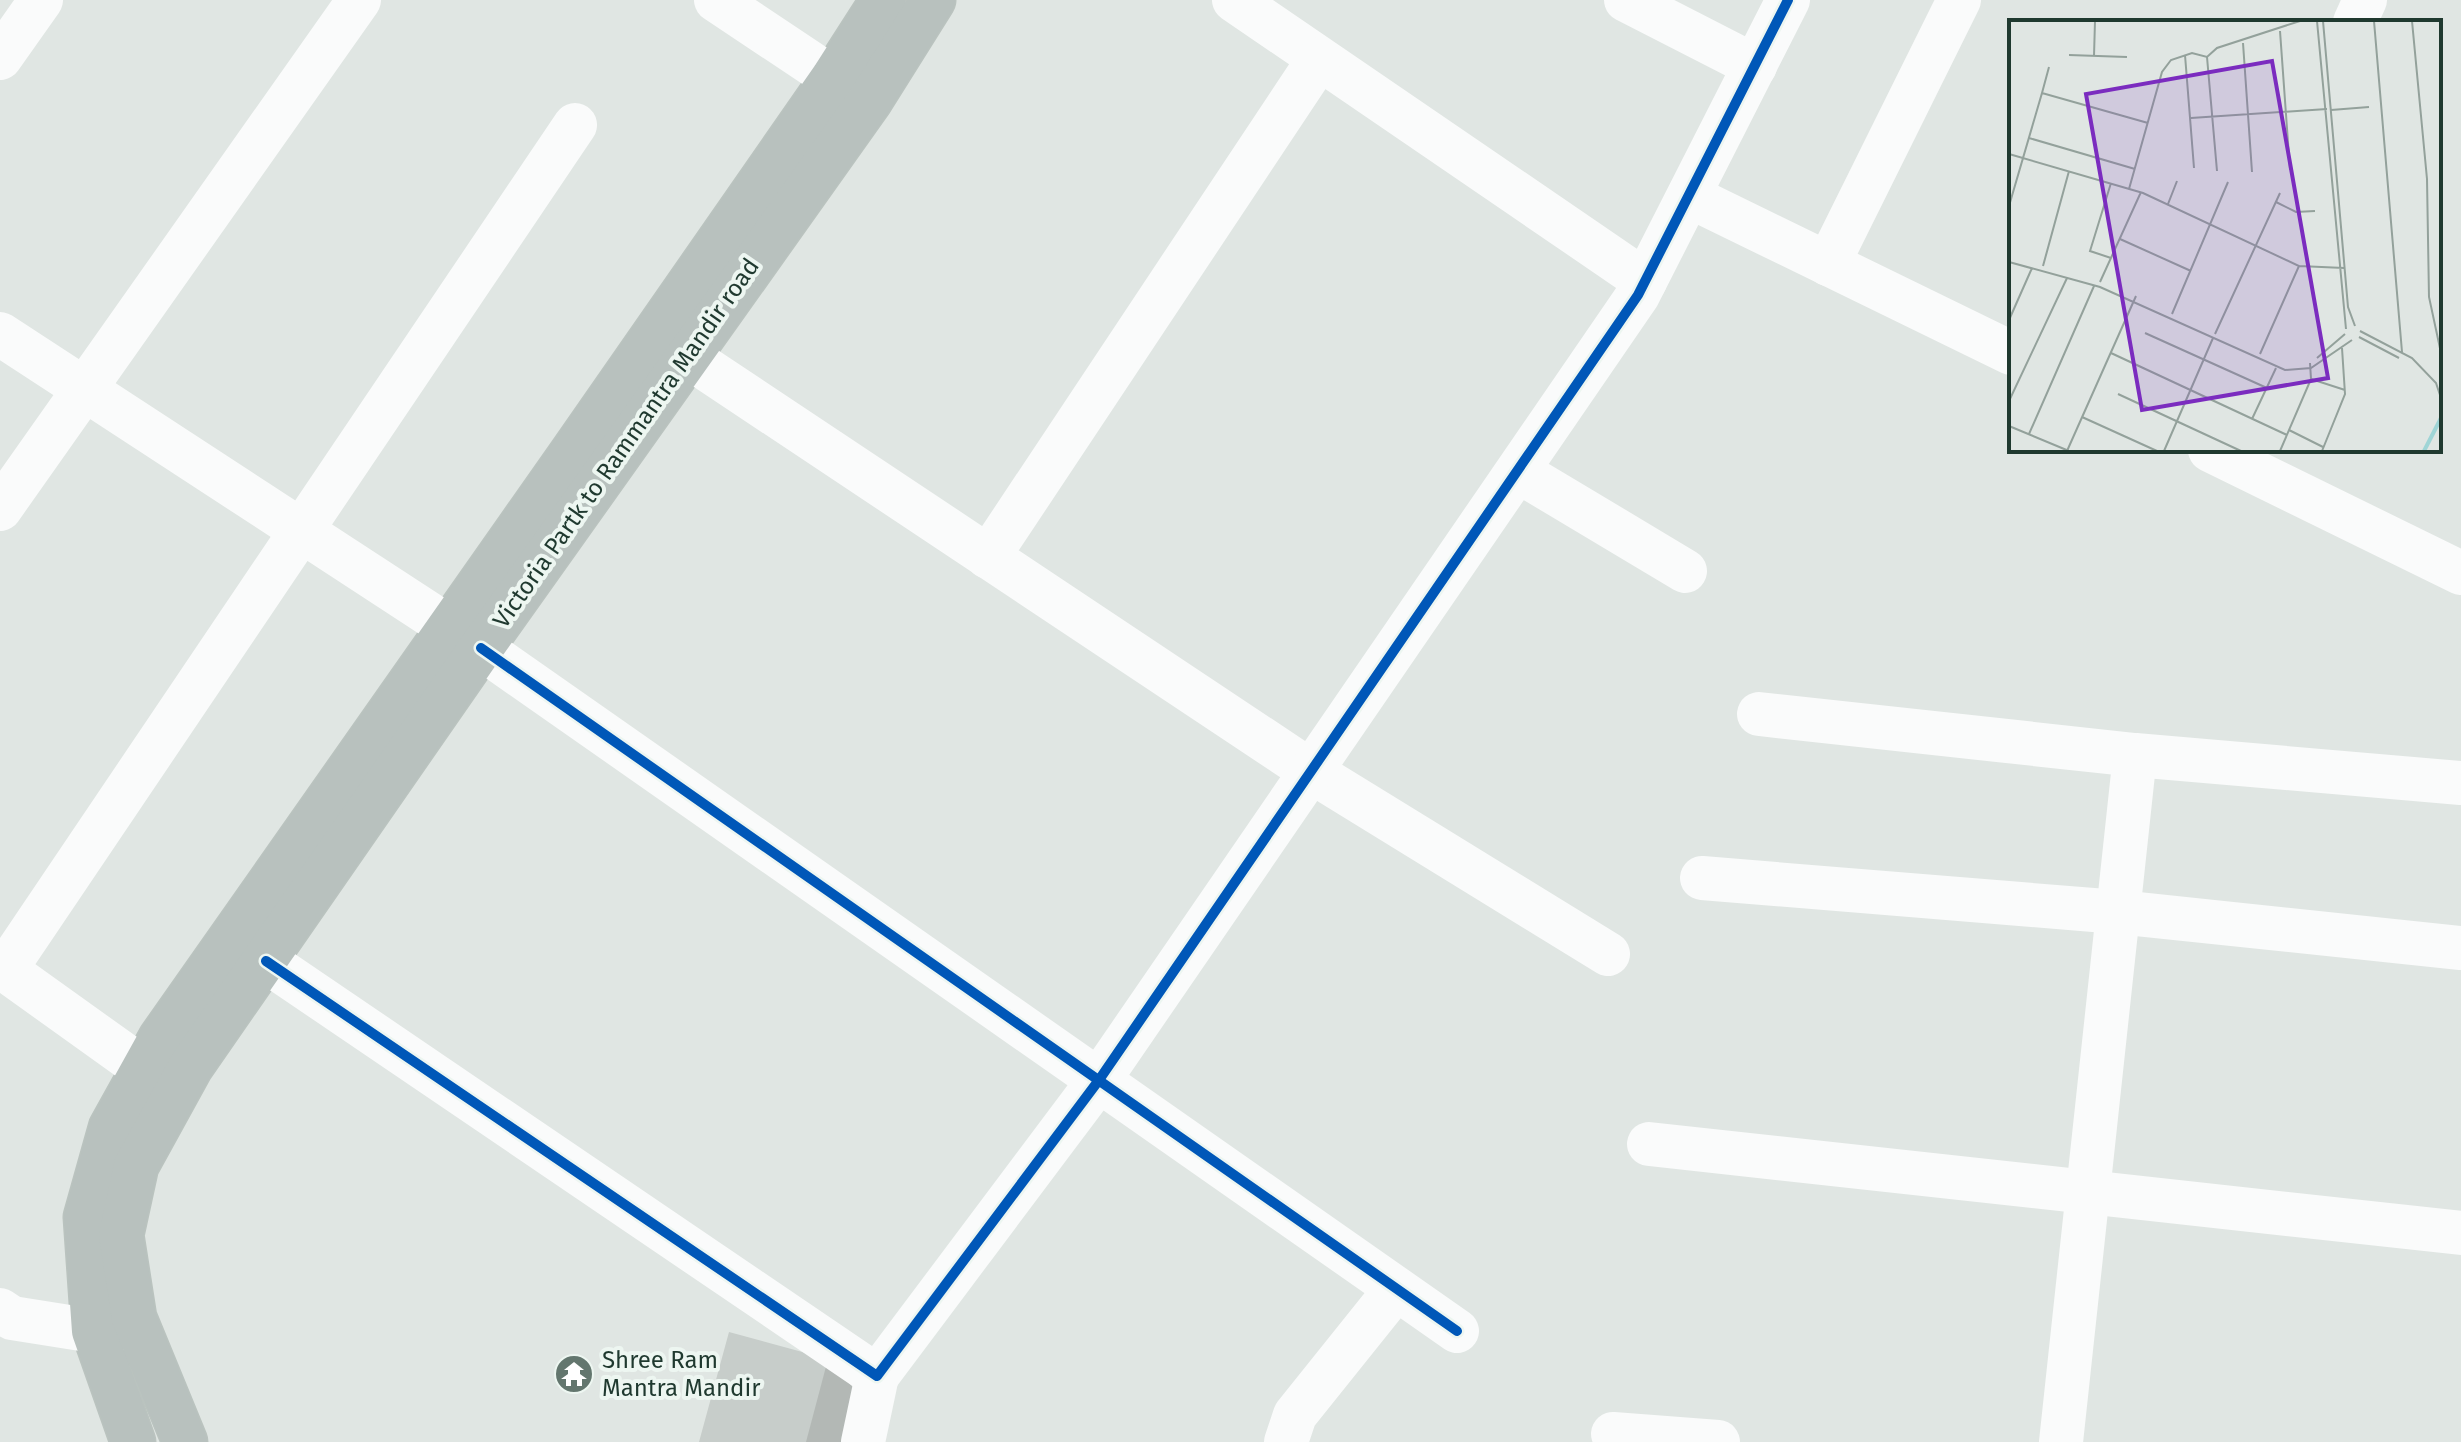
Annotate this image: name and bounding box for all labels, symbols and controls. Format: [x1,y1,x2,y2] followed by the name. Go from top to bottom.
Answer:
[2009,20,2441,452] inset map
[487,253,765,633] street label: Victoria Partk to Rammantra Mandir road
[602,1346,761,1402] place label: Shree Ram Mantra Mandir
[553,1353,595,1395] temple icon: Shree Ram Mantra Mandir

